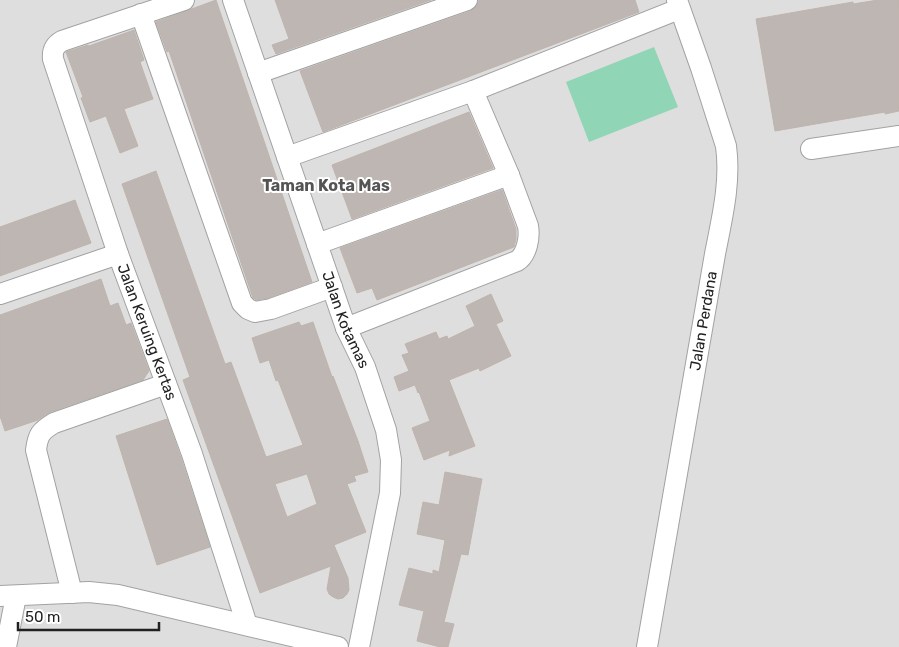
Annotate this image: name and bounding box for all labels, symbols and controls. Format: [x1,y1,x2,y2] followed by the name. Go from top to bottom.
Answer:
[262,176,390,195] district label: Taman Kota Mas
[113,261,181,403] street label: Jalan Keruing Kertas
[318,269,373,371] street label: Jalan Kotamas
[686,270,721,372] street label: Jalan Perdana
[18,600,159,632] scale bar
[25,608,60,626] text: 50 m

